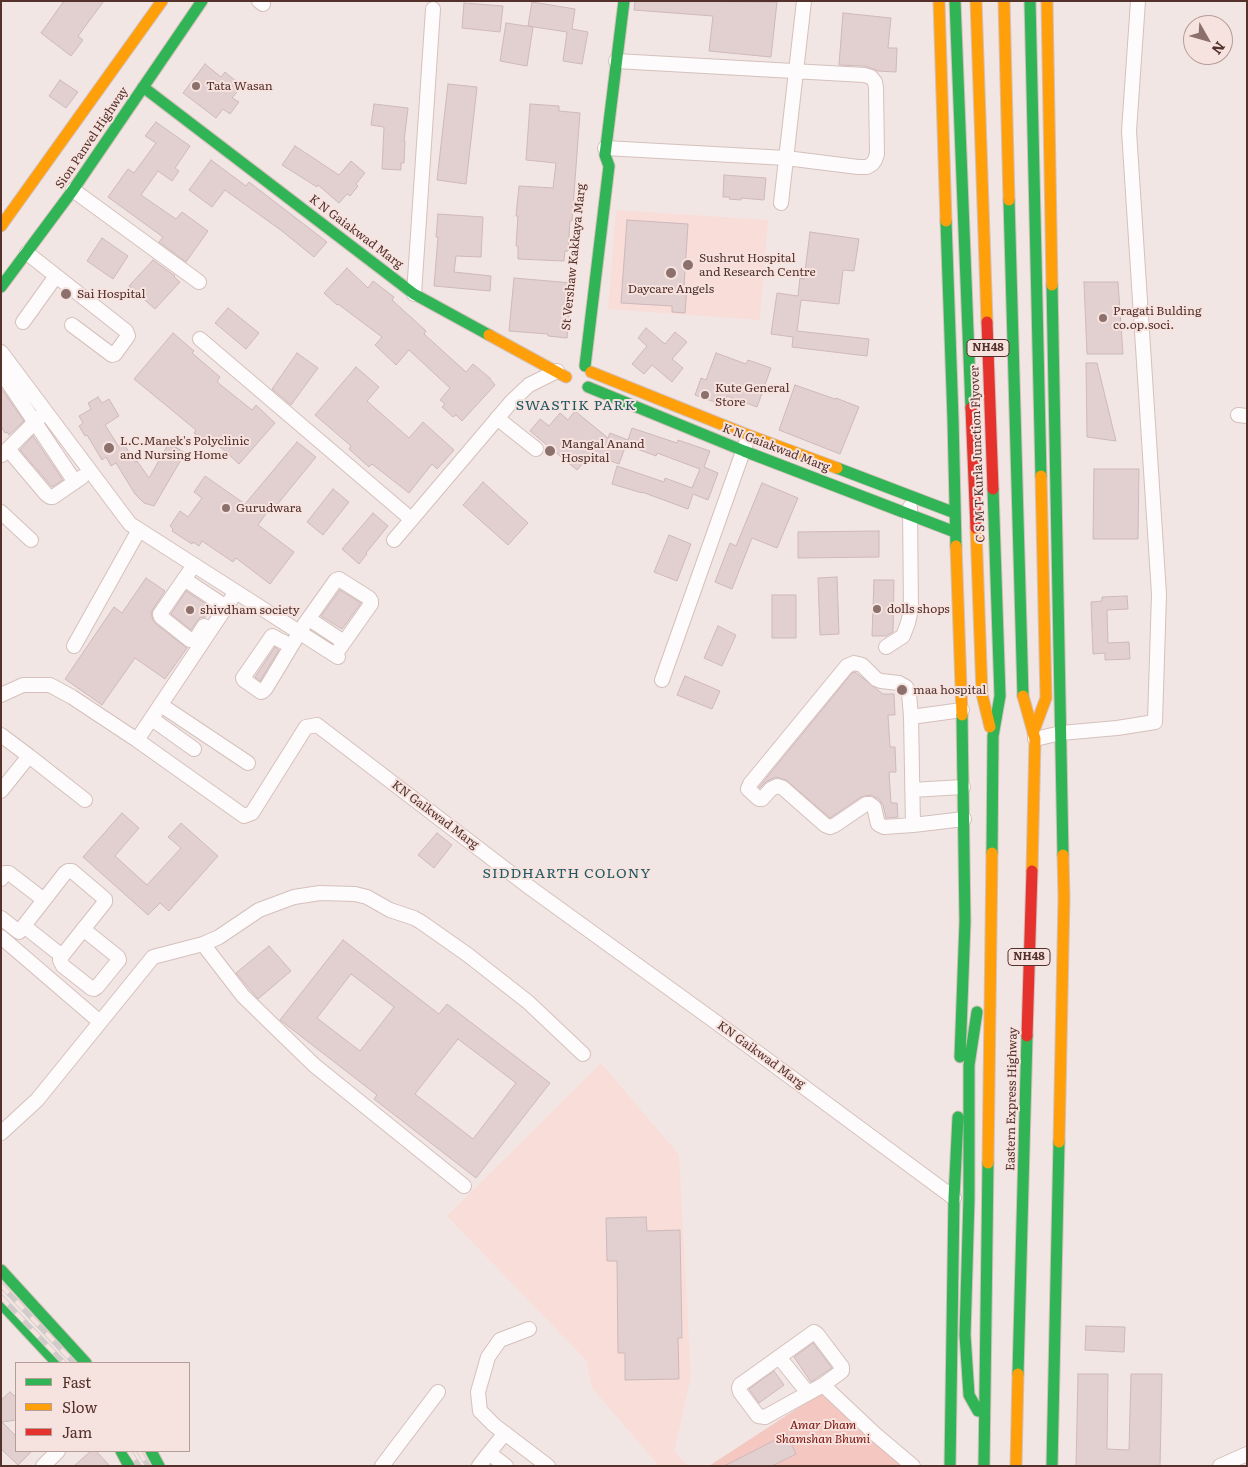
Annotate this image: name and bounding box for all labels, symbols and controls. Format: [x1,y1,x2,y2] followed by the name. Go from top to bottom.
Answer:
[1183,15,1233,65] north arrow
[1208,38,1231,59] text: N
[206,79,273,93] place label: Tata Wasan
[190,80,202,92] marker: Tata Wasan
[53,84,131,192] street label: Sion Panvel Highway
[559,183,589,331] street label: St Vershaw Kakkaya Marg
[306,192,406,272] street label: K N Gaiakwad Marg
[699,251,816,279] place label: Sushrut Hospital and Research Centre
[681,258,695,272] marker: Sushrut Hospital and Research Centre
[664,266,678,280] marker: Daycare Angels
[628,282,714,296] place label: Daycare Angels
[59,287,73,301] marker: Sai Hospital
[77,287,145,301] place label: Sai Hospital
[1113,304,1202,332] place label: Pragati Bulding co.op.soci.
[1097,312,1109,324] marker: Pragati Bulding co.op.soci.
[967,339,1009,356] road number: NH48
[968,365,988,543] street label: C S M T Kurla Junction Flyover
[715,381,789,409] place label: Kute General Store
[699,389,711,401] marker: Kute General Store
[514,398,638,414] district label: SWASTIK PARK
[720,421,832,475] street label: K N Gaiakwad Marg
[120,434,249,462] place label: L.C.Manek's Polyclinic and Nursing Home
[561,437,645,465] place label: Mangal Anand Hospital
[102,441,116,455] marker: L.C.Manek's Polyclinic and Nursing Home
[543,444,557,458] marker: Mangal Anand Hospital
[236,501,302,515] place label: Gurudwara
[220,502,232,514] marker: Gurudwara
[887,602,950,616] place label: dolls shops
[200,603,300,617] place label: shivdham society
[871,603,883,615] marker: dolls shops
[184,604,196,616] marker: shivdham society
[895,683,909,697] marker: maa hospital
[913,683,986,697] place label: maa hospital
[389,778,481,852] street label: KN Gaikwad Marg
[481,866,653,882] district label: SIDDHARTH COLONY
[1008,949,1050,966] road number: NH48
[714,1018,808,1092] street label: KN Gaikwad Marg
[1004,1027,1020,1171] street label: Eastern Express Highway
[15,1362,190,1452] legend
[62,1370,91,1393] text: Fast
[62,1395,97,1418] text: Slow
[776,1418,870,1446] park label: Amar Dham Shamshan Bhumi
[62,1420,92,1443] text: Jam

